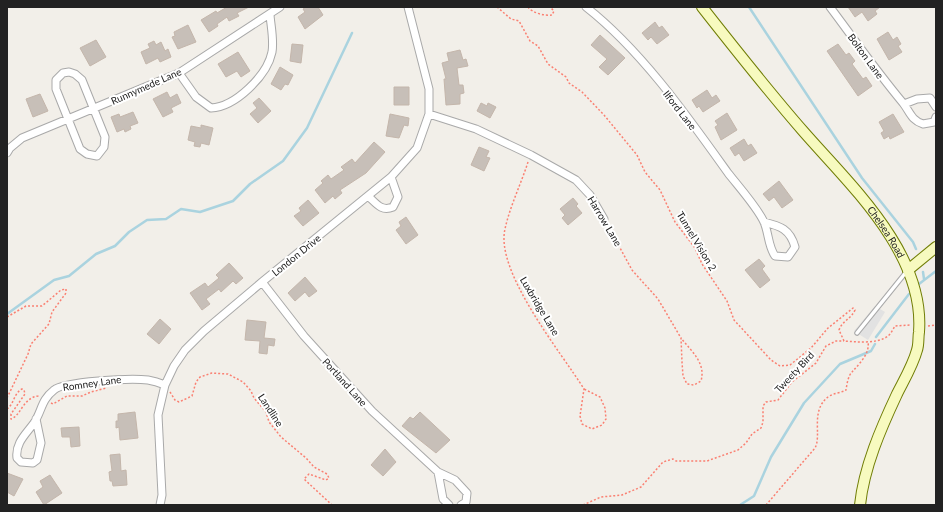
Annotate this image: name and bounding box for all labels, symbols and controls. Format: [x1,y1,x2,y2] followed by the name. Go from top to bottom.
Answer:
[846,31,886,81] street label: Bolton Lane
[109,65,183,107] street label: Runnymede Lane
[661,88,699,132] street label: Ilford Lane
[585,194,625,248] street label: Harrow Lane
[865,204,907,260] street label: Chelsea Road
[675,209,719,273] street label: Tunnel Vision 2
[269,232,323,278] street label: London Drive
[518,274,562,338] street label: Luxbridge Lane
[772,349,816,395] street label: Tweety Bird
[320,355,370,409] street label: Portland Lane
[62,373,122,393] street label: Romney Lane
[256,391,286,429] street label: Landline

